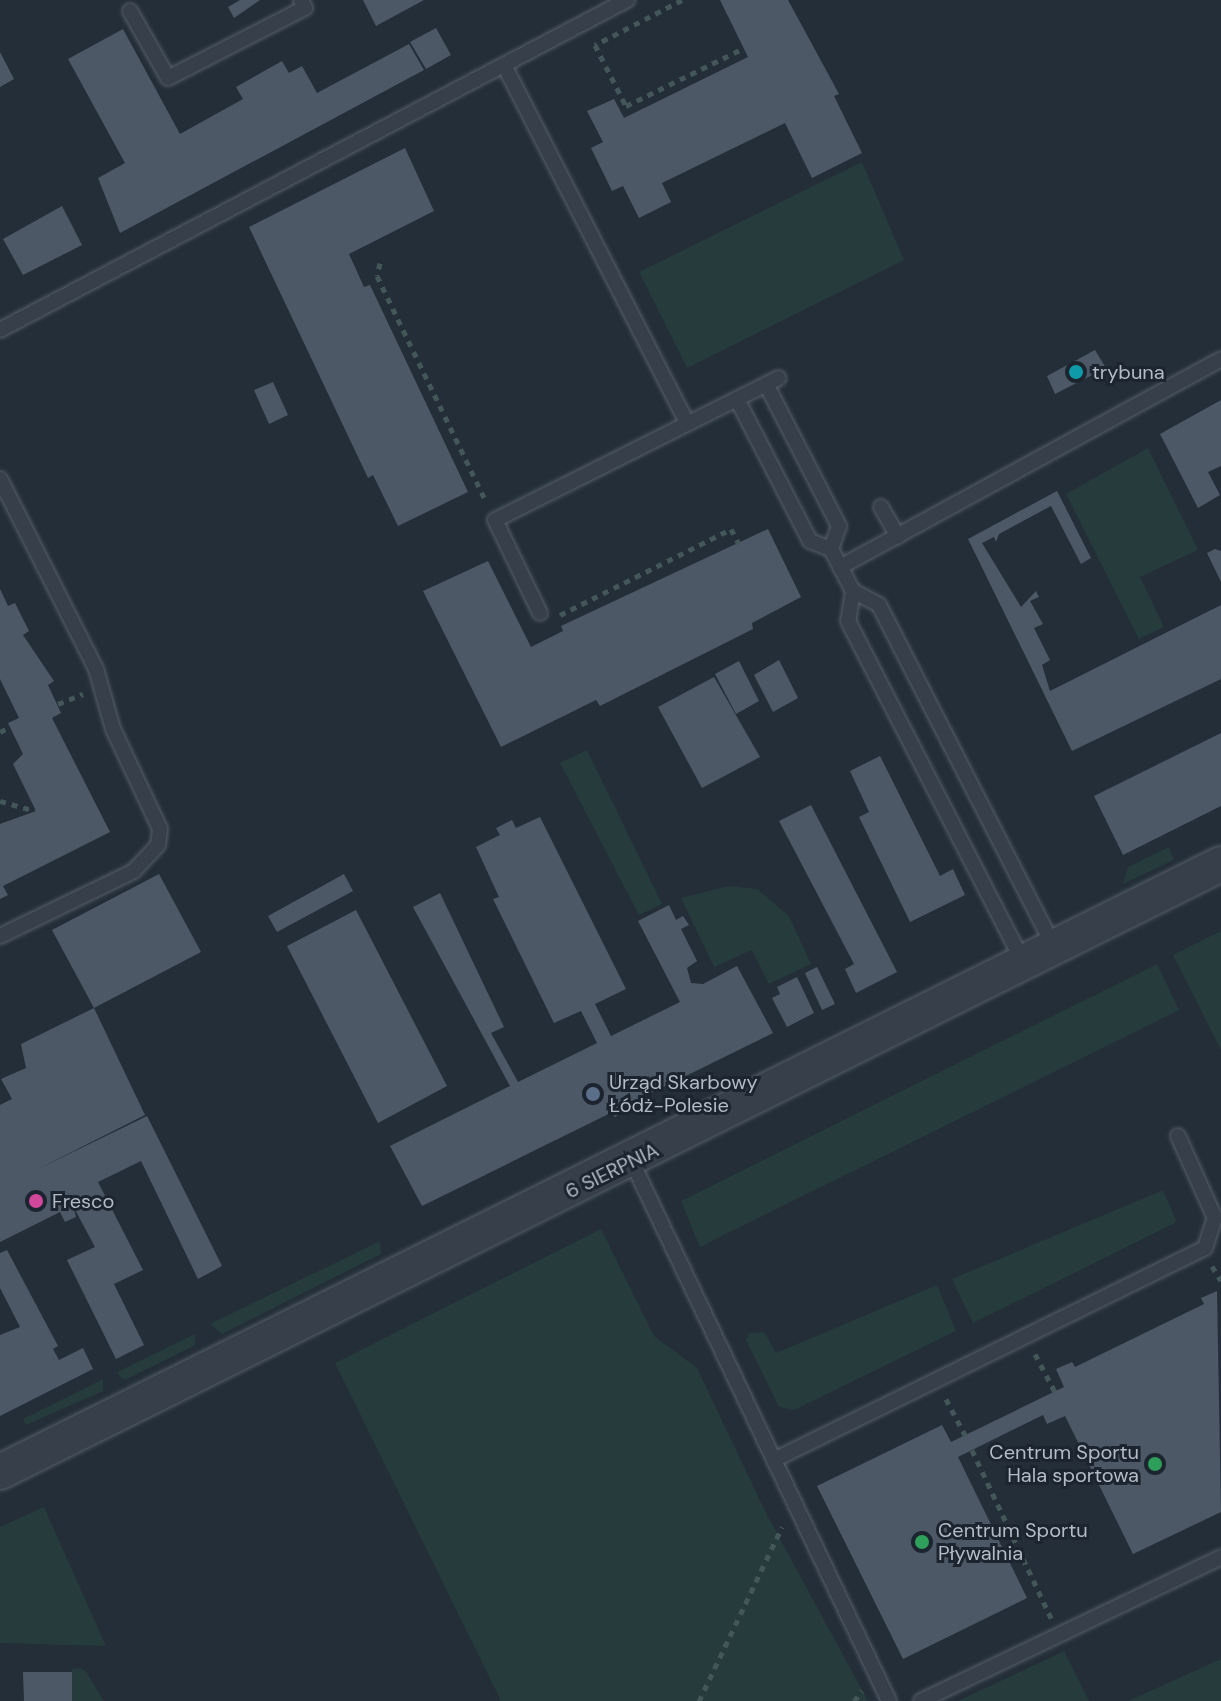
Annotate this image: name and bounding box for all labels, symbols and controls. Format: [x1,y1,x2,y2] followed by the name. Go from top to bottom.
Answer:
[1092,360,1165,384] place label: trybuna
[1067,363,1085,381] marker: trybuna
[609,1070,758,1117] place label: Urząd Skarbowy Łódż-Polesie
[584,1085,602,1103] marker: Urząd Skarbowy Łódż-Polesie
[561,1138,663,1204] street label: 6 SIERPNIA
[52,1189,114,1213] place label: Fresco
[27,1192,45,1210] marker: Fresco
[989,1440,1139,1487] place label: Centrum Sportu Hala sportowa
[1146,1455,1164,1473] marker: Centrum Sportu Hala sportowa
[938,1518,1088,1565] place label: Centrum Sportu Pływalnia
[913,1533,931,1551] marker: Centrum Sportu Pływalnia

